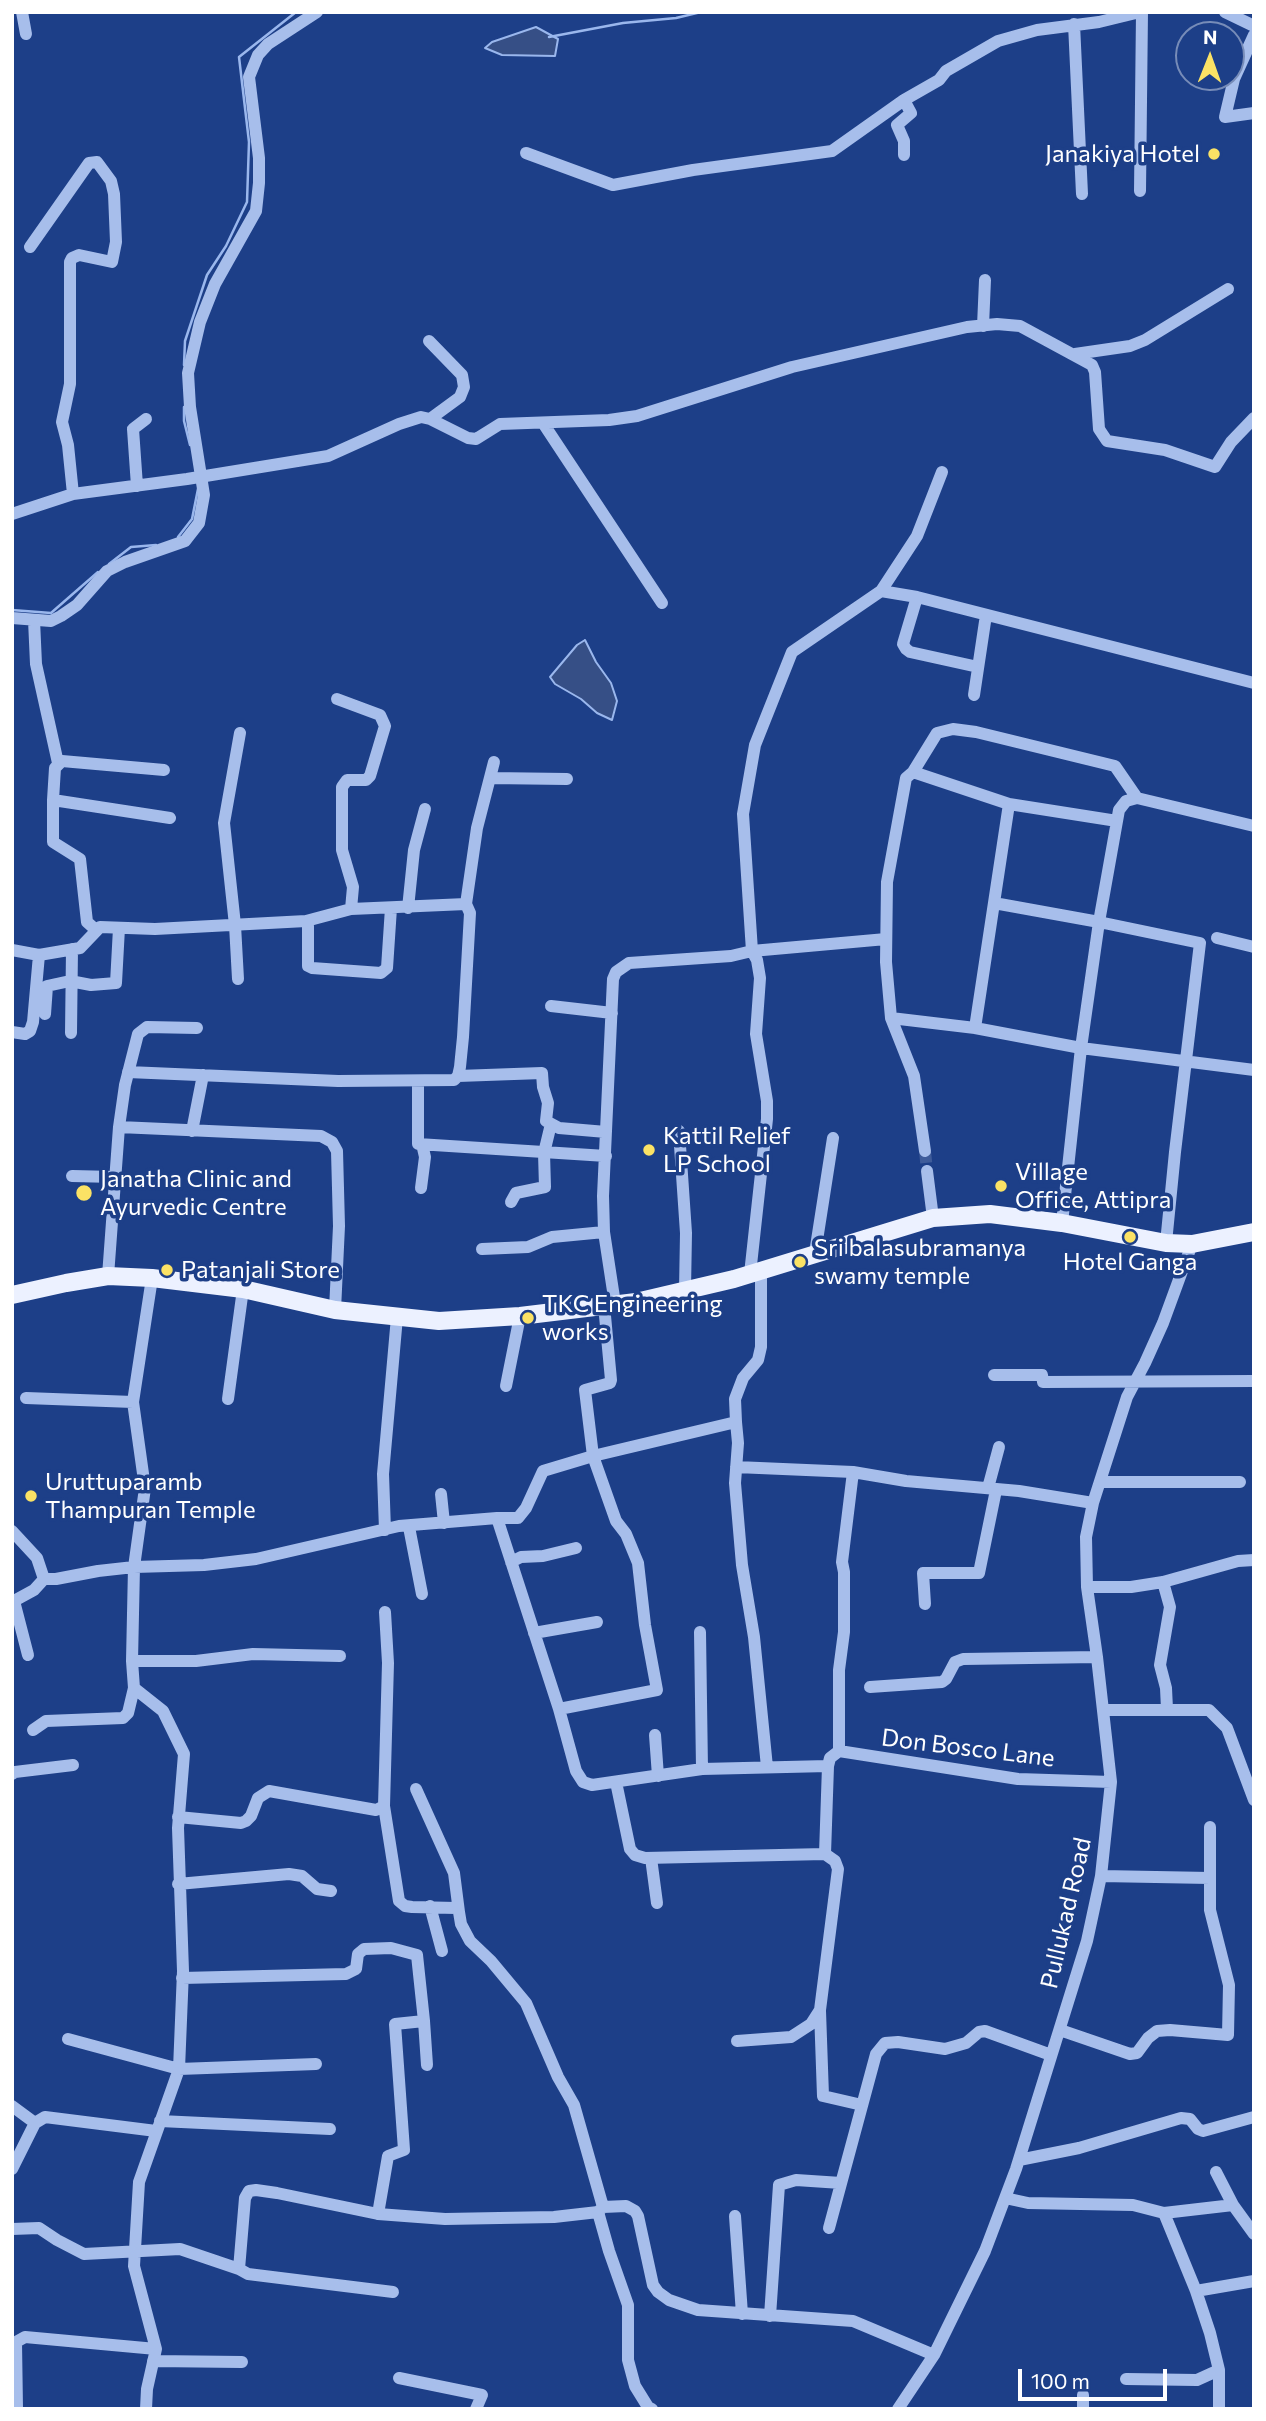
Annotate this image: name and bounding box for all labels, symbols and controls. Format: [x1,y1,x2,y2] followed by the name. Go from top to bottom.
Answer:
[1175,21,1245,91] north arrow
[1203,25,1218,48] text: N
[1045,140,1200,168] place label: Janakiya Hotel
[1206,146,1222,162] marker: Janakiya Hotel
[663,1122,790,1178] place label: Kattil Relief LP School
[641,1142,657,1158] marker: Kattil Relief LP School
[1015,1158,1171,1214] place label: Village Office, Attipra
[100,1165,292,1221] place label: Janatha Clinic and Ayurvedic Centre
[993,1178,1009,1194] marker: Village Office, Attipra
[74,1183,94,1203] marker: Janatha Clinic and Ayurvedic Centre
[1122,1229,1138,1245] marker: Hotel Ganga
[814,1234,1026,1290] place label: Sri balasubramanya swamy temple
[1063,1248,1197,1276] place label: Hotel Ganga
[792,1254,808,1270] marker: Sri balasubramanya swamy temple
[181,1256,340,1284] place label: Patanjali Store
[159,1262,175,1278] marker: Patanjali Store
[542,1290,722,1346] place label: TKC Engineering works
[520,1310,536,1326] marker: TKC Engineering works
[45,1468,256,1524] place label: Uruttuparamb Thampuran Temple
[23,1488,39,1504] marker: Uruttuparamb Thampuran Temple
[880,1723,1056,1773] street label: Don Bosco Lane
[1035,1835,1097,1991] street label: Pullukad Road
[1021,2354,1170,2398] scale bar
[1031,2368,1090,2393] text: 100 m

